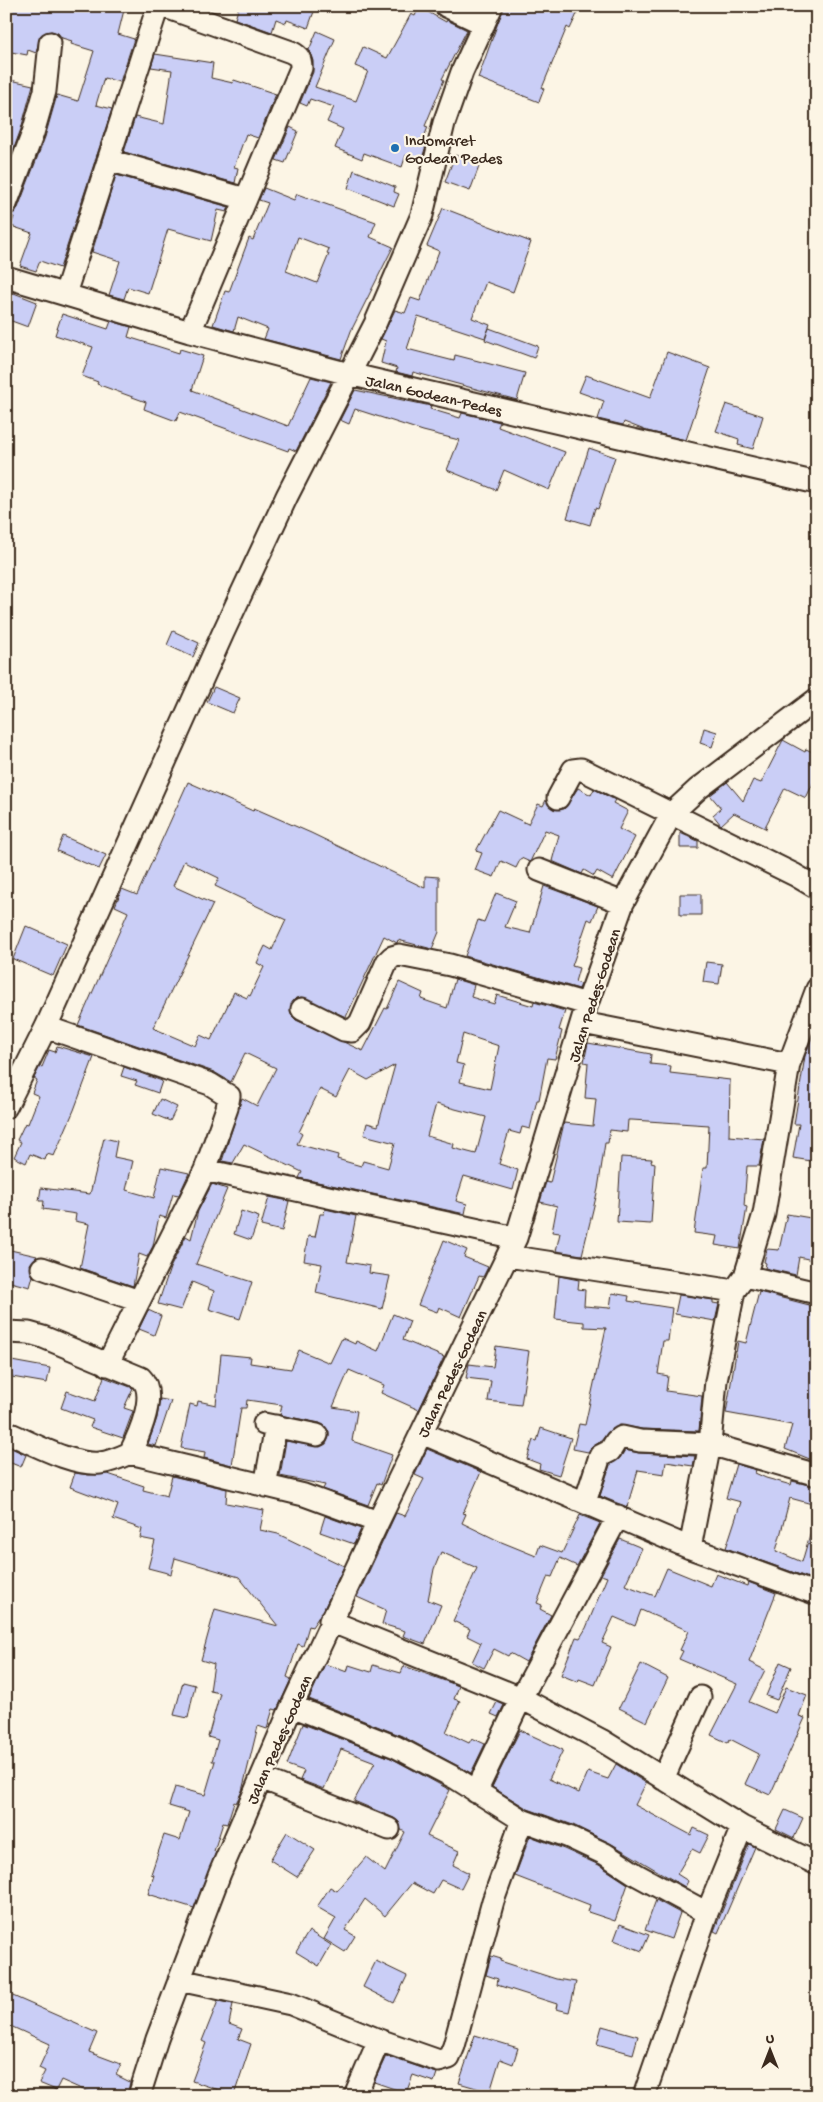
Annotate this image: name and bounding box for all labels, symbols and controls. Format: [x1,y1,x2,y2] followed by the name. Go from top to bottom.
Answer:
[405,133,503,170] place label: Indomaret Godean Pedes
[389,142,401,154] marker: Indomaret Godean Pedes
[363,372,504,423] street label: Jalan Godean-Pedes
[566,927,627,1065] street label: Jalan Pedes-Godean
[415,1307,493,1441] street label: Jalan Pedes-Godean
[244,1673,318,1808] street label: Jalan Pedes-Godean
[746,2024,796,2074] north arrow
[766,2031,774,2048] text: U

